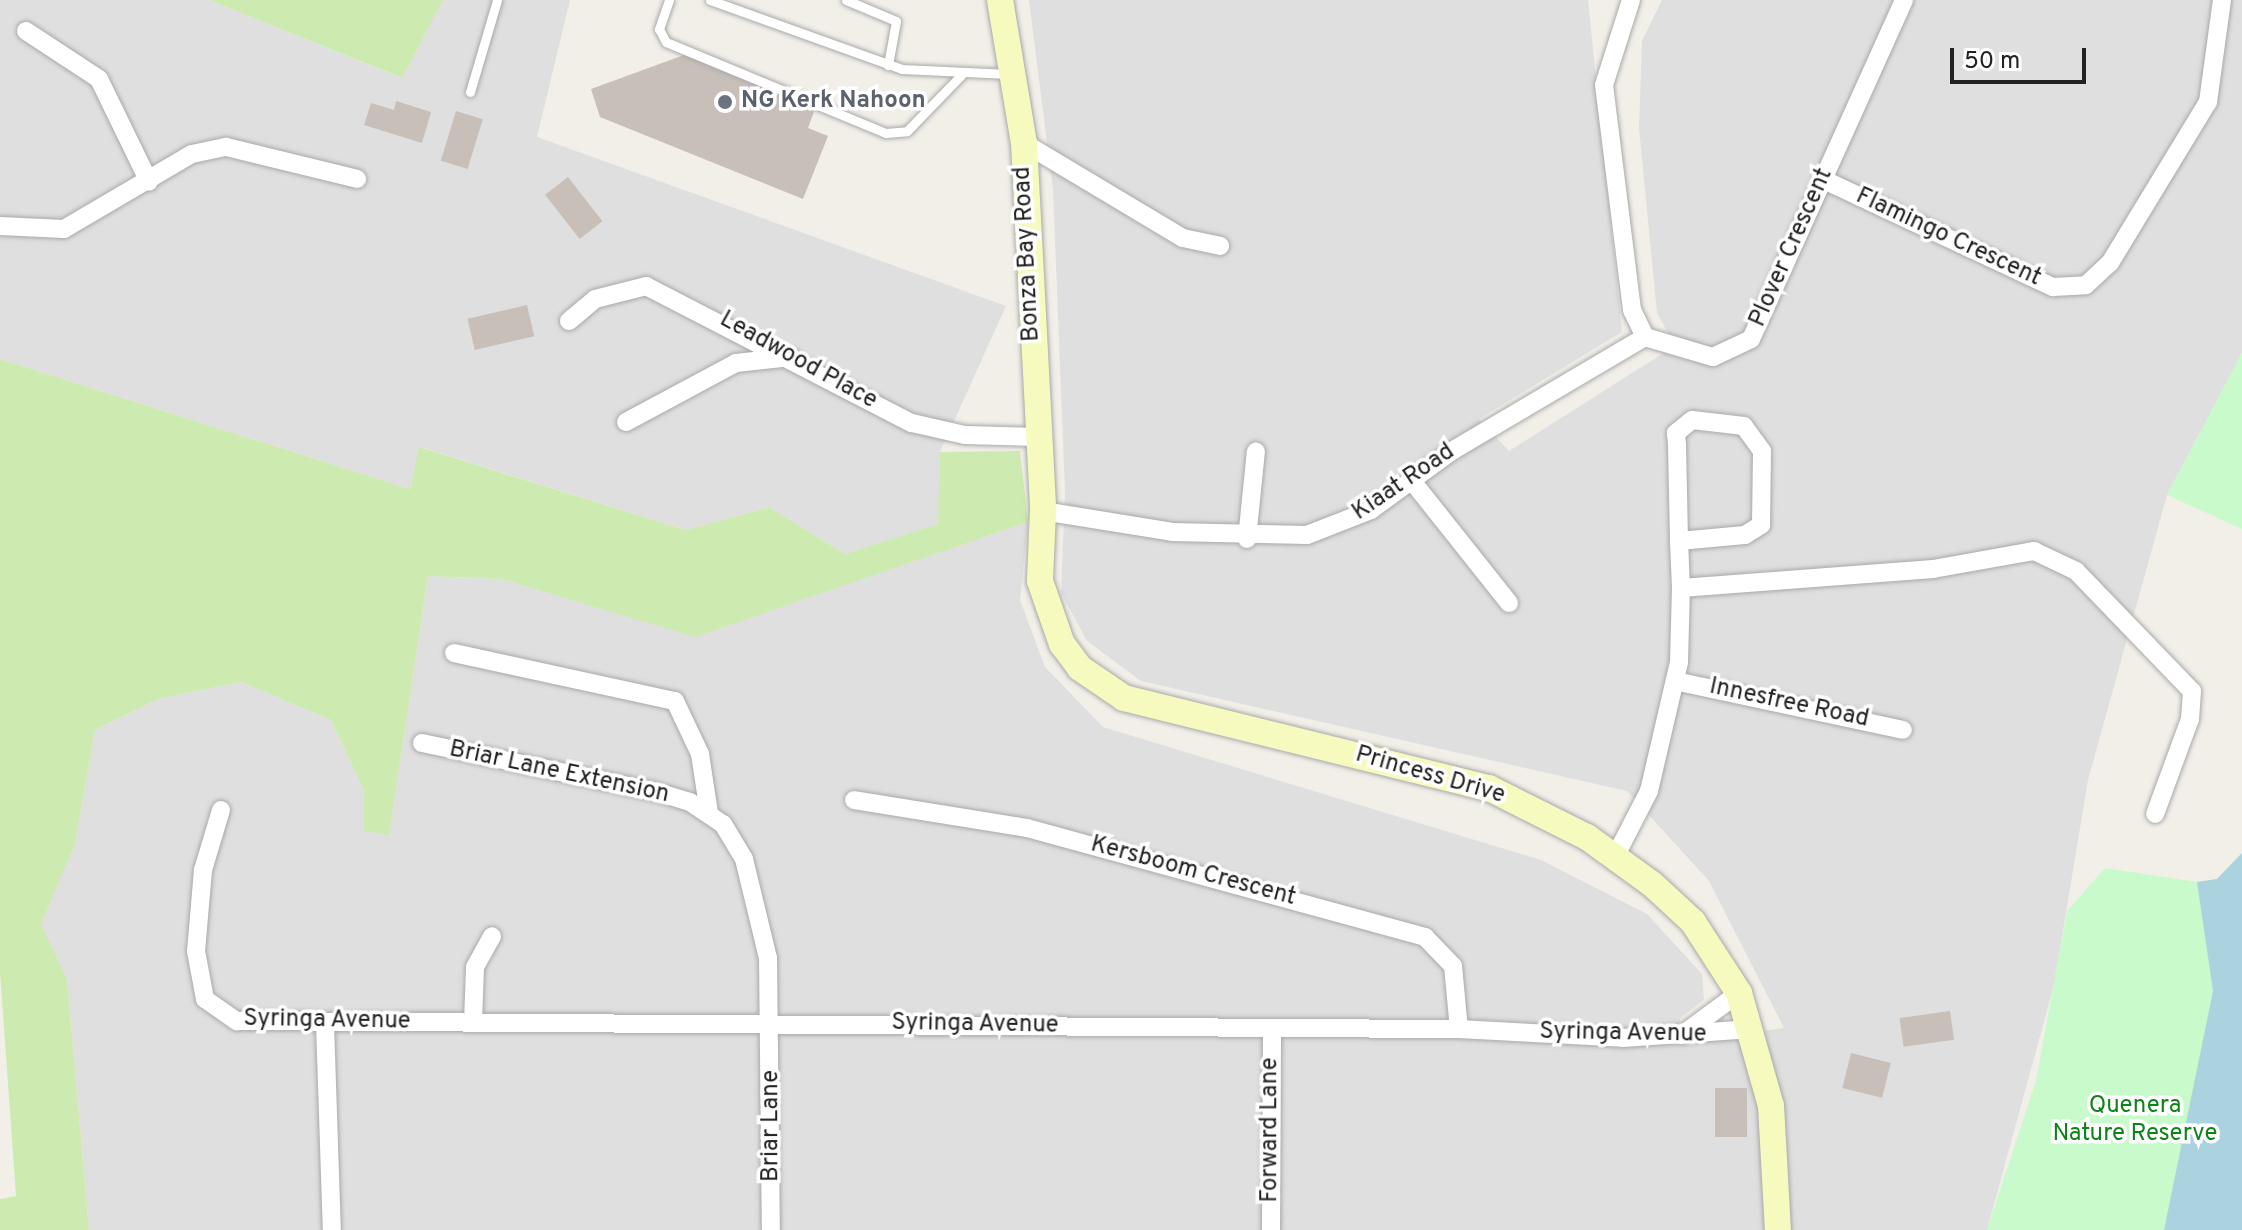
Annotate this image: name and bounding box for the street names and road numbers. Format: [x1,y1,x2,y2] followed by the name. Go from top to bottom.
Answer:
[1744,164,1840,332] street label: Plover Crescent
[1009,166,1047,342] street label: Bonza Bay Road
[1851,182,2045,294] street label: Flamingo Crescent
[714,306,882,416] street label: Leadwood Place
[1347,438,1461,528] street label: Kiaat Road
[1707,673,1871,735] street label: Innesfree Road
[446,736,672,810] street label: Briar Lane Extension
[1352,741,1508,811] street label: Princess Drive
[1087,831,1299,913] street label: Kersboom Crescent
[243,1005,411,1037] street label: Syringa Avenue
[891,1009,1059,1041] street label: Syringa Avenue
[1539,1018,1707,1050] street label: Syringa Avenue
[1257,1057,1285,1203] street label: Forward Lane
[758,1070,786,1182] street label: Briar Lane

